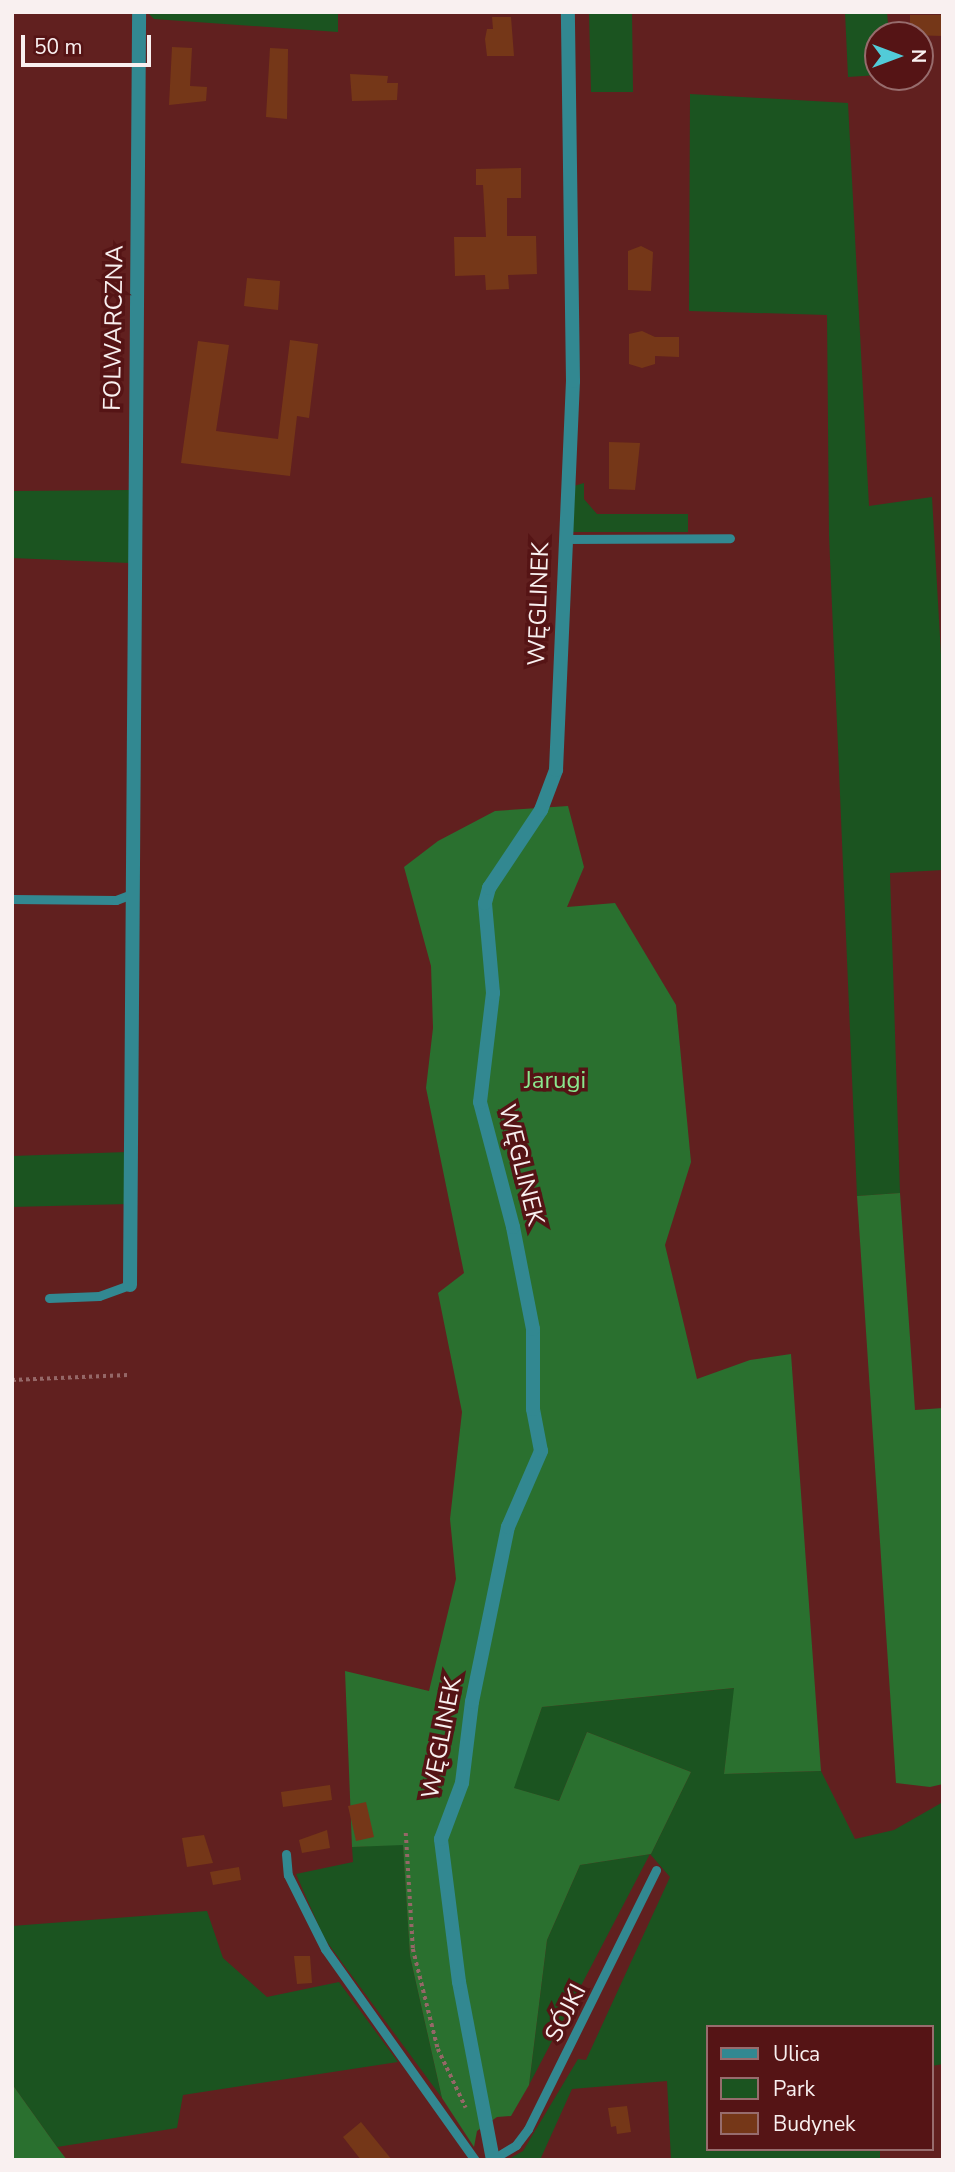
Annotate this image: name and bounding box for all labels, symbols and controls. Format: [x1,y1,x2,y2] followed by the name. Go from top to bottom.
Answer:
[24,21,154,65] scale bar
[864,21,934,91] north arrow
[34,33,83,61] text: 50 m
[905,49,931,63] text: N
[98,245,130,411] street label: FOLWARCZNA
[522,542,556,666] street label: WĘGLINEK
[524,1067,586,1095] park label: Jarugi
[492,1102,550,1228] street label: WĘGLINEK
[416,1675,468,1801] street label: WĘGLINEK
[539,1979,593,2047] street label: SÓJKI
[706,2025,934,2151] legend
[773,2040,820,2068] text: Ulica
[773,2075,815,2103] text: Park
[773,2110,856,2138] text: Budynek

